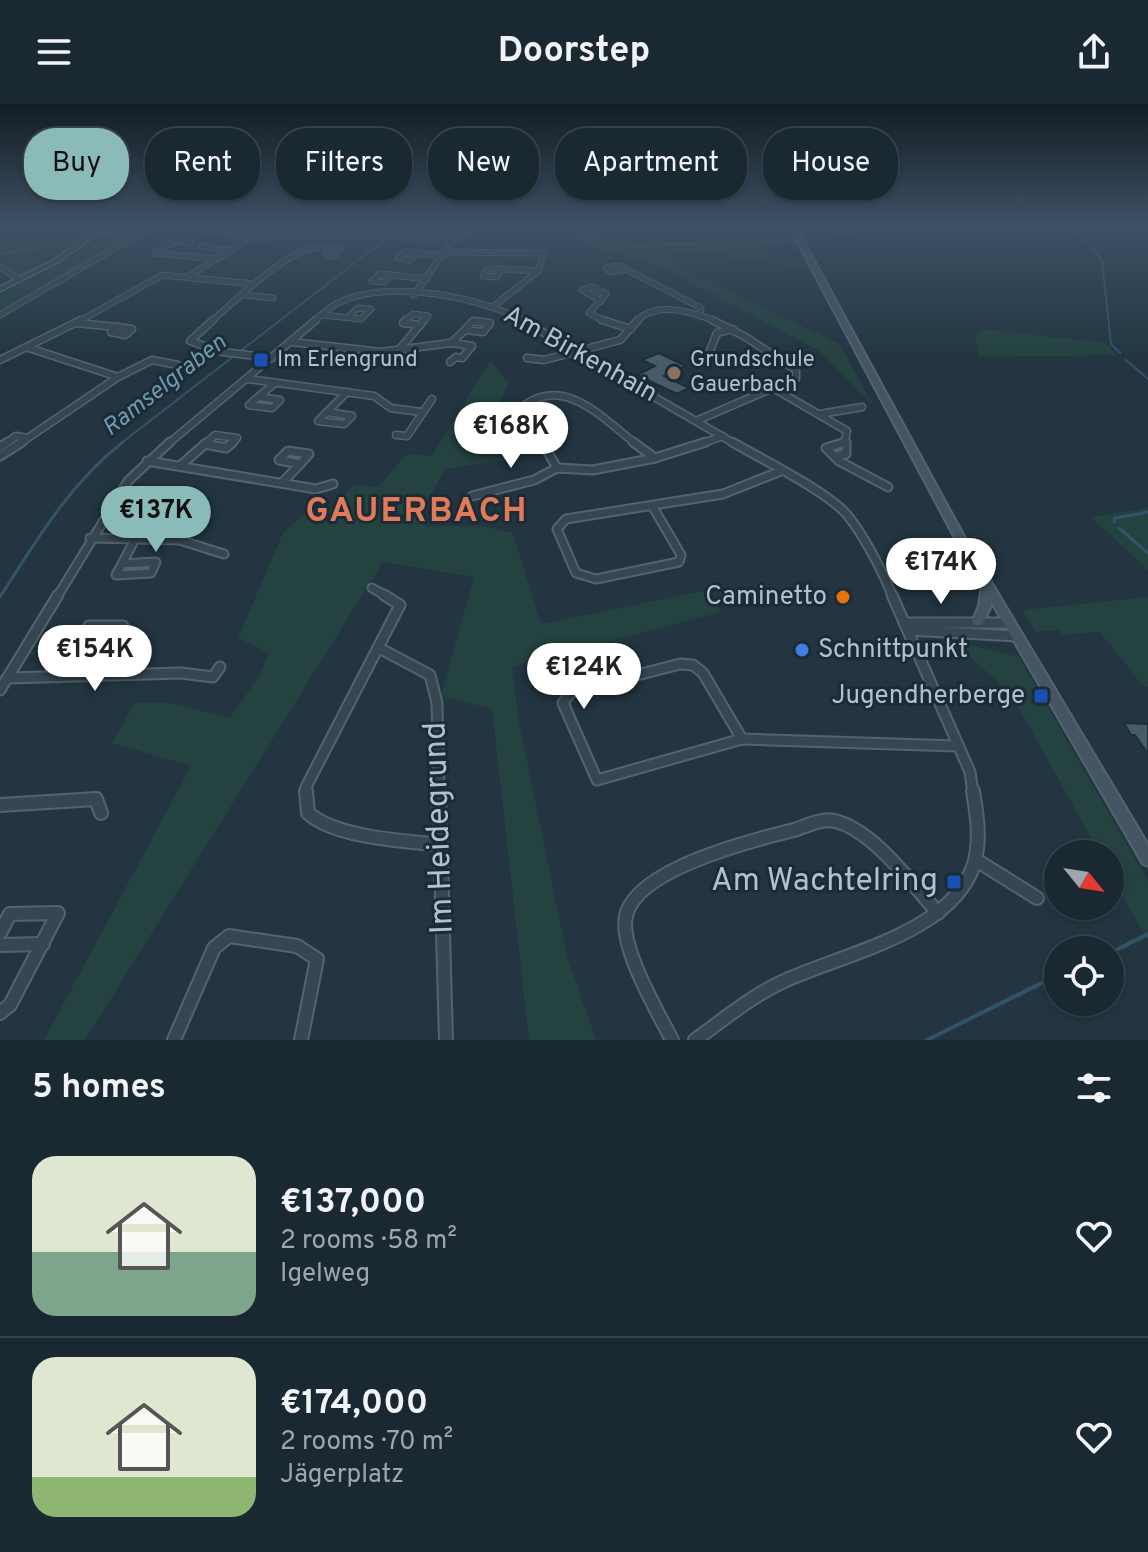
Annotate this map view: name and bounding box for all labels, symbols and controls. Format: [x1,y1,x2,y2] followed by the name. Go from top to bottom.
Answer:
[498,29,650,75] text: Doorstep
[32,30,76,74] icon: menu
[1072,30,1116,74] icon: share
[24,128,129,200] chip: Buy
[145,128,260,200] chip: Rent
[276,128,412,200] chip: Filters
[428,128,539,200] chip: New
[555,128,747,200] chip: Apartment
[763,128,898,200] chip: House
[497,299,663,411] street label: Am Birkenhain
[97,328,233,444] water label: Ramselgraben
[277,347,418,374] place label: Im Erlengrund
[690,347,815,399] place label: Grundschule Gauerbach
[252,351,270,369] marker: Im Erlengrund
[665,364,683,382] marker: Grundschule Gauerbach
[455,402,567,470] pin: €168K
[472,411,550,444] text: €168K
[100,486,212,554] pin: €137K
[305,491,529,534] district label: GAUERBACH
[119,495,193,528] text: €137K
[885,538,997,606] pin: €174K
[904,547,978,580] text: €174K
[705,581,827,614] place label: Caminetto
[834,588,852,606] marker: Caminetto
[39,625,151,693] pin: €154K
[56,634,134,667] text: €154K
[818,634,968,667] place label: Schnittpunkt
[793,641,811,659] marker: Schnittpunkt
[528,643,640,711] pin: €124K
[545,652,623,685] text: €124K
[831,680,1025,713] place label: Jugendherberge
[1032,687,1050,705] marker: Jugendherberge
[416,721,464,935] street label: Im Heidegrund
[1044,840,1124,920] north arrow
[1044,840,1124,1016] map controls
[711,862,938,902] place label: Am Wachtelring
[945,873,963,891] marker: Am Wachtelring
[1044,936,1124,1016] button: locate
[1072,1066,1116,1110] icon: filters
[32,1067,166,1110] text: 5 homes
[280,1182,426,1225] text: €137,000
[96,1188,192,1284] icon: home
[1072,1214,1116,1258] icon: heart
[280,1225,457,1258] text: 2 rooms · 58 m²
[280,1258,370,1291] text: Igelweg
[280,1383,428,1426] text: €174,000
[96,1389,192,1485] icon: home
[1072,1415,1116,1459] icon: heart
[280,1426,453,1459] text: 2 rooms · 70 m²
[280,1459,404,1492] text: Jägerplatz

